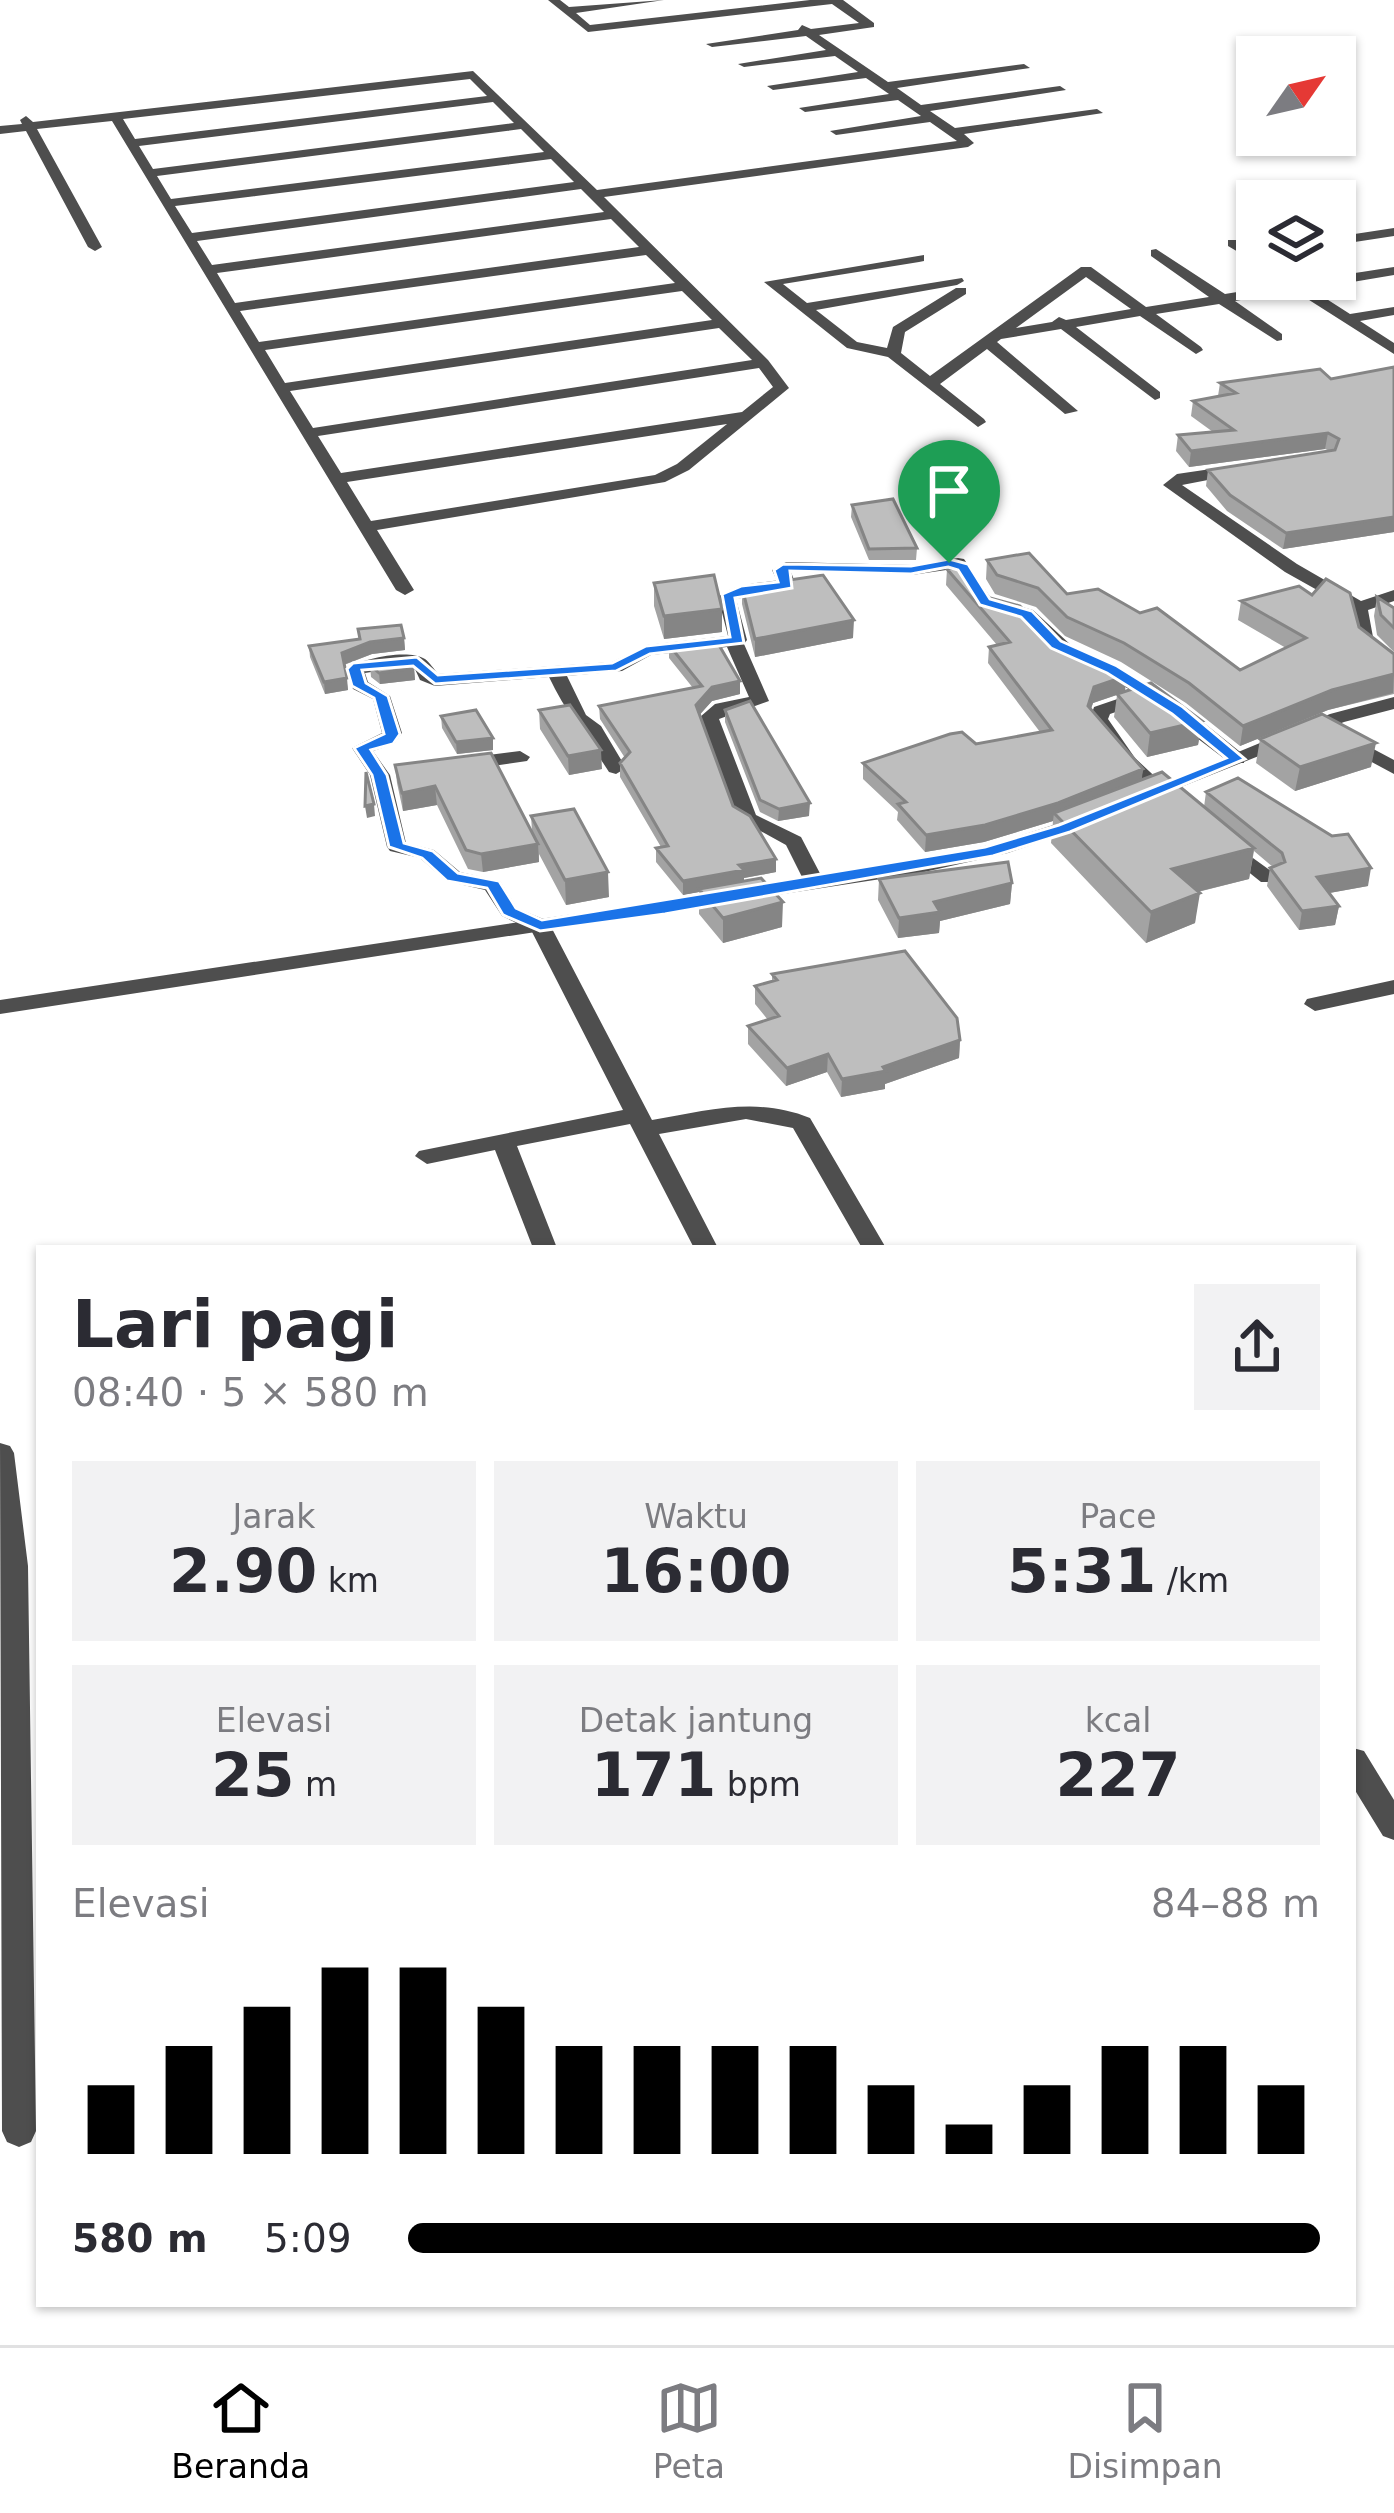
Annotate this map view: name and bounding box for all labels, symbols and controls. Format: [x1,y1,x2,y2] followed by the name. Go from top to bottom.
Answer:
[1236,36,1356,156] north arrow
[1236,36,1356,300] map controls
[1236,180,1356,300] button: layers
[898,440,1000,563] pin
[916,458,982,524] icon: arrive
[1194,1284,1320,1410] button: share
[72,1286,398,1363] text: Lari pagi
[72,1370,429,1415] text: 08:40 · 5 × 580 m
[233,1497,315,1536] text: Jarak
[644,1497,748,1536] text: Waktu
[1079,1497,1157,1536] text: Pace
[169,1536,317,1606] text: 2.90
[601,1536,792,1606] text: 16:00
[1007,1536,1156,1606] text: 5:31
[317,1561,379,1600] text: km
[1156,1561,1229,1600] text: /km
[216,1701,332,1740] text: Elevasi
[579,1701,813,1740] text: Detak jantung
[1085,1701,1151,1740] text: kcal
[211,1740,294,1810] text: 25
[591,1740,716,1810] text: 171
[1055,1740,1181,1810] text: 227
[294,1765,337,1804] text: m
[716,1765,801,1804] text: bpm
[72,1881,210,1926] text: Elevasi
[1151,1881,1320,1926] text: 84–88 m
[72,2216,208,2261] text: 580 m
[264,2216,352,2261] text: 5:09
[171,2375,310,2486] tab: Beranda
[653,2375,725,2486] tab: Peta
[1068,2375,1223,2486] tab: Disimpan

